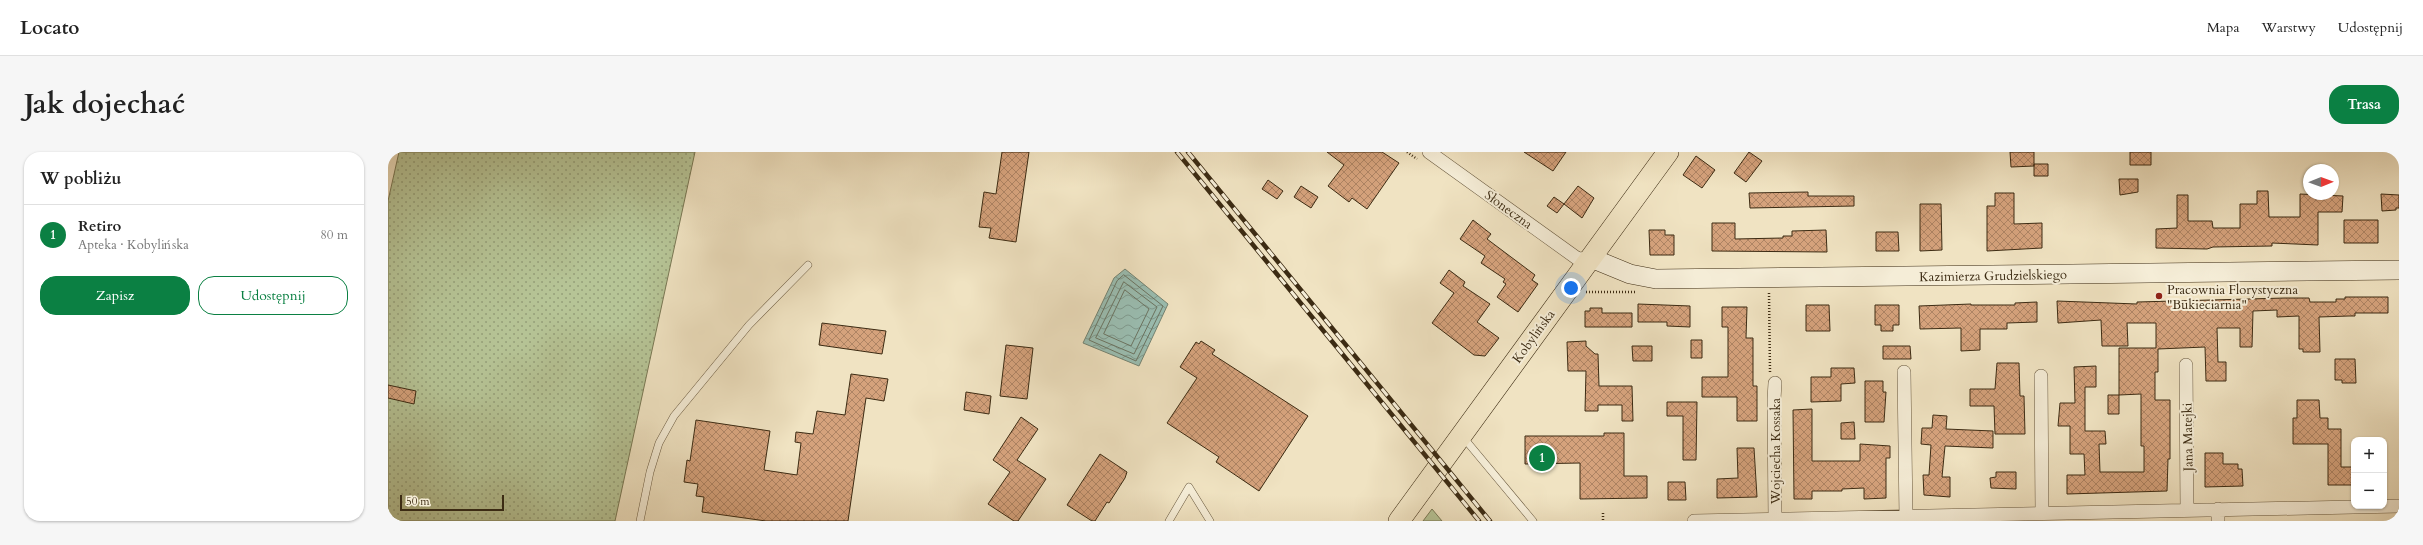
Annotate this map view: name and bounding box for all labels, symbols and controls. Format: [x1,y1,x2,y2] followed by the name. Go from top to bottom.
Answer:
[20,15,79,41] text: Locato
[2207,18,2239,37] text: Mapa
[2261,18,2316,37] text: Warstwy
[2338,18,2403,37] text: Udostępnij
[24,85,185,123] text: Jak dojechać
[2329,85,2399,124] button: Trasa
[2303,164,2339,200] north arrow
[40,167,121,190] text: W pobliżu
[1481,186,1536,234] street label: Słoneczna
[78,216,121,236] text: Retiro
[50,226,56,244] text: 1
[320,226,348,244] text: 80 m
[78,236,189,254] text: Apteka · Kobylińska
[1919,266,2067,286] street label: Kazimierza Grudzielskiego
[40,276,190,315] button: Zapisz
[198,276,348,315] button: Udostępnij
[1561,278,1581,298] your location
[2167,281,2298,314] place label: Pracownia Florystyczna "Bukieciarnia"
[2154,291,2164,301] marker: Pracownia Florystyczna "Bukieciarnia"
[1508,306,1559,367] street label: Kobylińska
[1767,397,1785,505] street label: Wojciecha Kossaka
[2178,402,2198,473] street label: Jana Matejki
[2351,437,2387,509] map controls
[2351,437,2387,473] button: +
[1529,443,1555,473] pin: 1
[2351,473,2387,509] button: −
[400,493,504,512] scale bar
[406,494,430,509] text: 50 m

